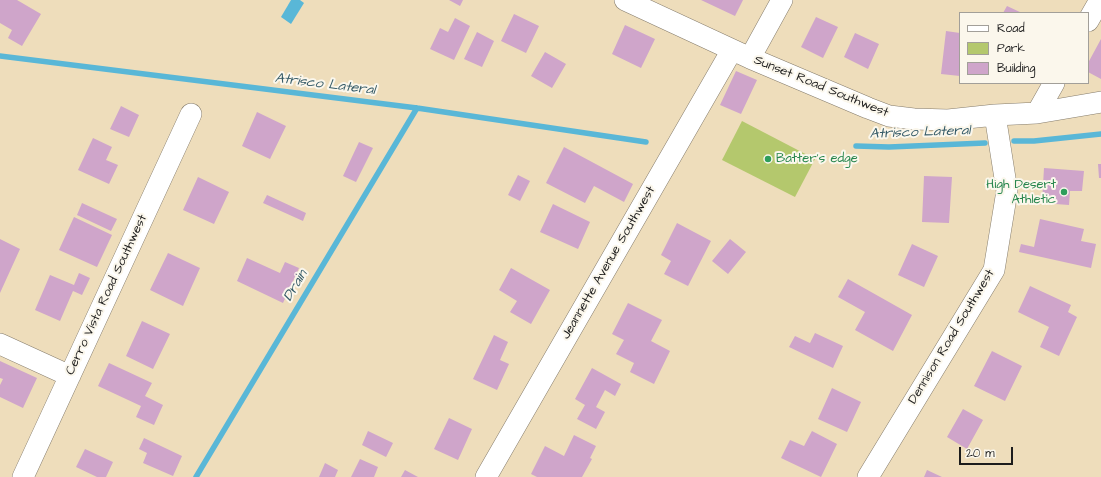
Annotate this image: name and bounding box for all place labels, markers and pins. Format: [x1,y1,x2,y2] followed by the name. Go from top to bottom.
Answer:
[776,151,858,167] place label: Batter's edge
[763,154,773,164] marker: Batter's edge
[986,177,1056,208] place label: High Desert Athletic
[1059,187,1069,197] marker: High Desert Athletic

